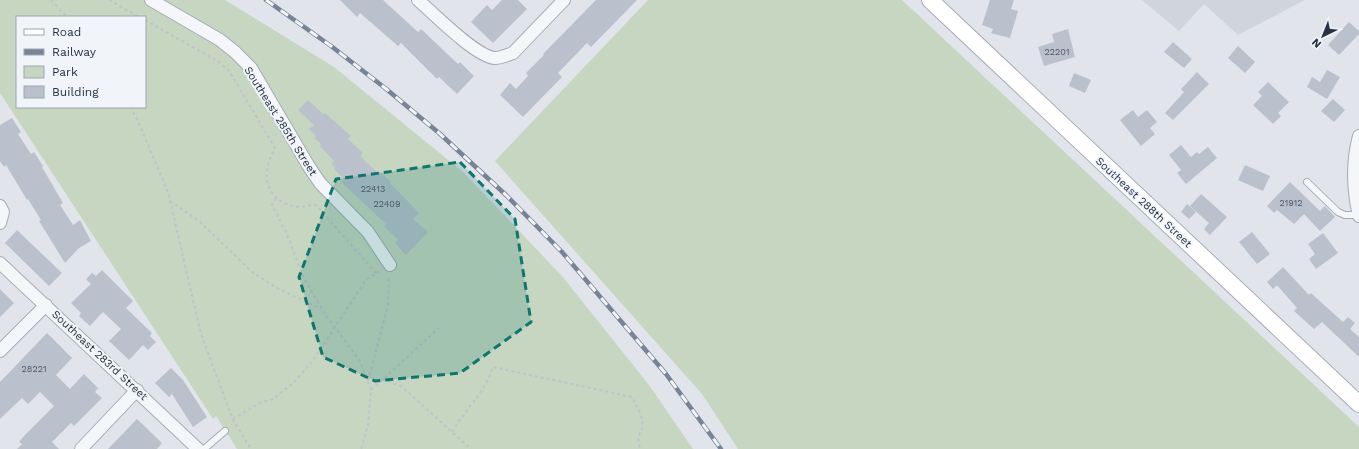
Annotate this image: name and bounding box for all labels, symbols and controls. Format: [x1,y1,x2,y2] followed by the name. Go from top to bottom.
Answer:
[16,16,146,108] legend
[1303,16,1343,56] north arrow
[52,25,81,39] text: Road
[1309,35,1324,50] text: N
[52,45,97,59] text: Railway
[1045,47,1069,57] house number: 22201
[242,64,320,179] street label: Southeast 285th Street
[52,65,78,79] text: Park
[52,85,99,99] text: Building
[1093,154,1195,251] street label: Southeast 288th Street
[361,184,385,194] house number: 22413
[1279,198,1303,208] house number: 21912
[374,199,400,209] house number: 22409
[49,308,150,403] street label: Southeast 283rd Street
[22,364,46,374] house number: 28221

